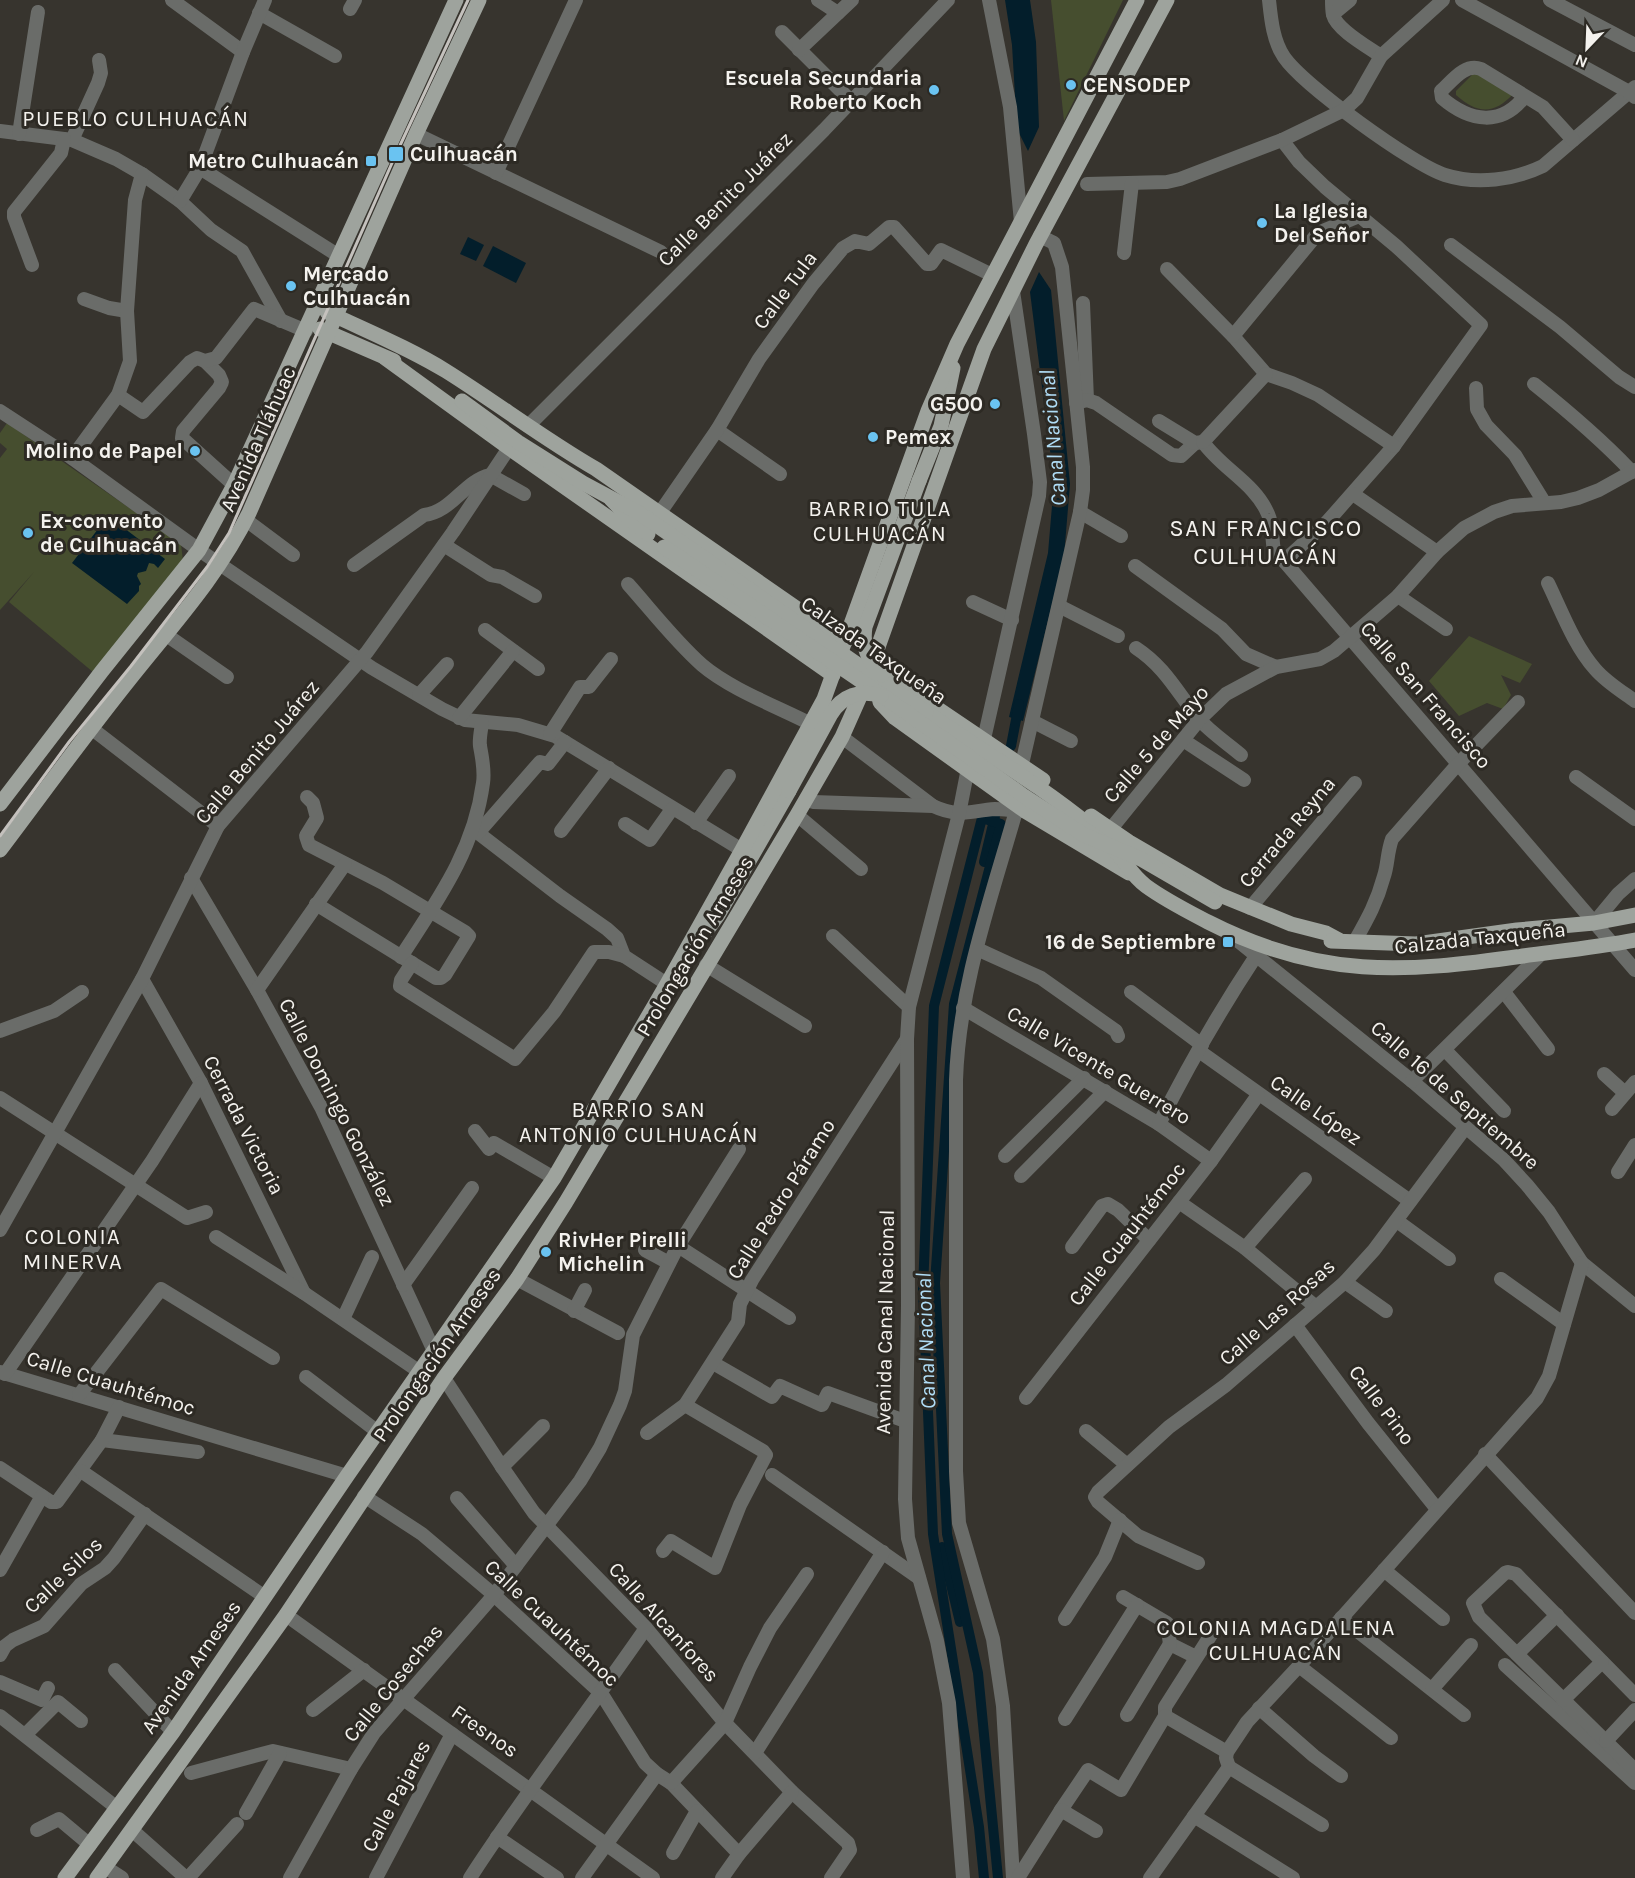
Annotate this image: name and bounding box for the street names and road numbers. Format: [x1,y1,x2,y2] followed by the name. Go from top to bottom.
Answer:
[653,127,797,271] street label: Calle Benito Juárez
[748,246,822,334] street label: Calle Tula
[215,363,301,515] street label: Avenida Tláhuac
[797,591,951,709] street label: Calzada Taxqueña
[1356,617,1496,773] street label: Calle San Francisco
[190,675,324,829] street label: Calle Benito Juárez
[1099,680,1213,808] street label: Calle 5 de Mayo
[1234,772,1340,892] street label: Cerrada Reyna
[632,851,758,1041] street label: Prolongación Arneses
[1393,917,1567,959] street label: Calzada Taxqueña
[274,994,400,1210] street label: Calle Domingo González
[1003,1001,1195,1129] street label: Calle Vicente Guerrero
[1366,1015,1544,1175] street label: Calle 16 de Septiembre
[199,1051,289,1199] street label: Cerrada Victoria
[1266,1070,1366,1150] street label: Calle López
[722,1114,840,1284] street label: Calle Pedro Páramo
[1064,1158,1190,1310] street label: Calle Cuauhtémoc
[871,1209,899,1435] street label: Avenida Canal Nacional
[1214,1254,1340,1370] street label: Calle Las Rosas
[368,1264,506,1446] street label: Prolongación Arneses
[24,1346,198,1420] street label: Calle Cuauhtémoc
[1344,1360,1420,1450] street label: Calle Pino
[19,1532,107,1618] street label: Calle Silos
[480,1555,624,1691] street label: Calle Cuauhtémoc
[604,1557,724,1687] street label: Calle Alcanfores
[136,1596,246,1738] street label: Avenida Arneses
[338,1619,448,1747] street label: Calle Cosechas
[447,1699,523,1763] street label: Fresnos
[357,1736,435,1856] street label: Calle Pajares

